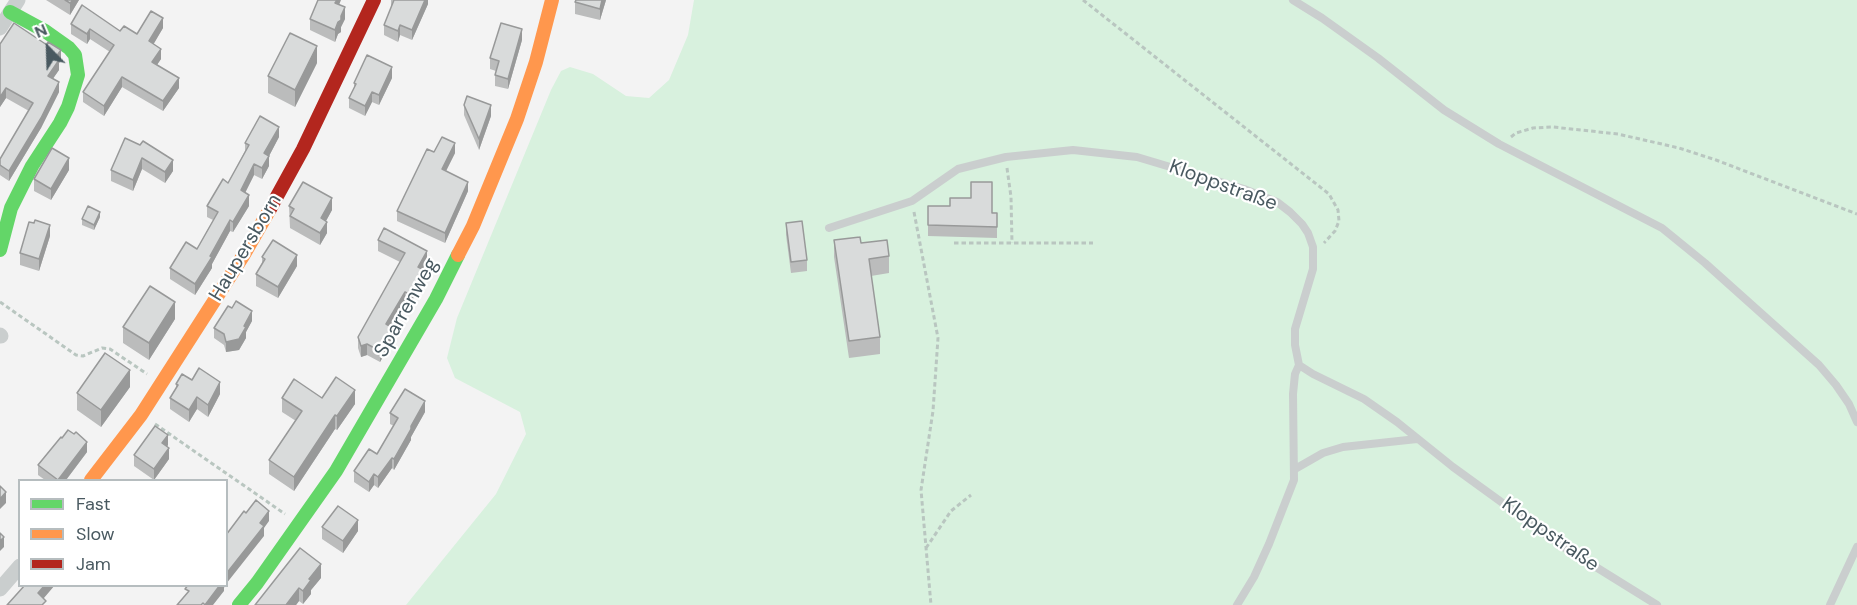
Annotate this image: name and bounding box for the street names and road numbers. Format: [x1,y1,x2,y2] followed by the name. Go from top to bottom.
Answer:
[1166,155,1280,217] street label: Kloppstraße
[205,190,287,306] street label: Haupersborn
[370,254,444,362] street label: Sparrenweg
[1497,493,1603,577] street label: Kloppstraße

